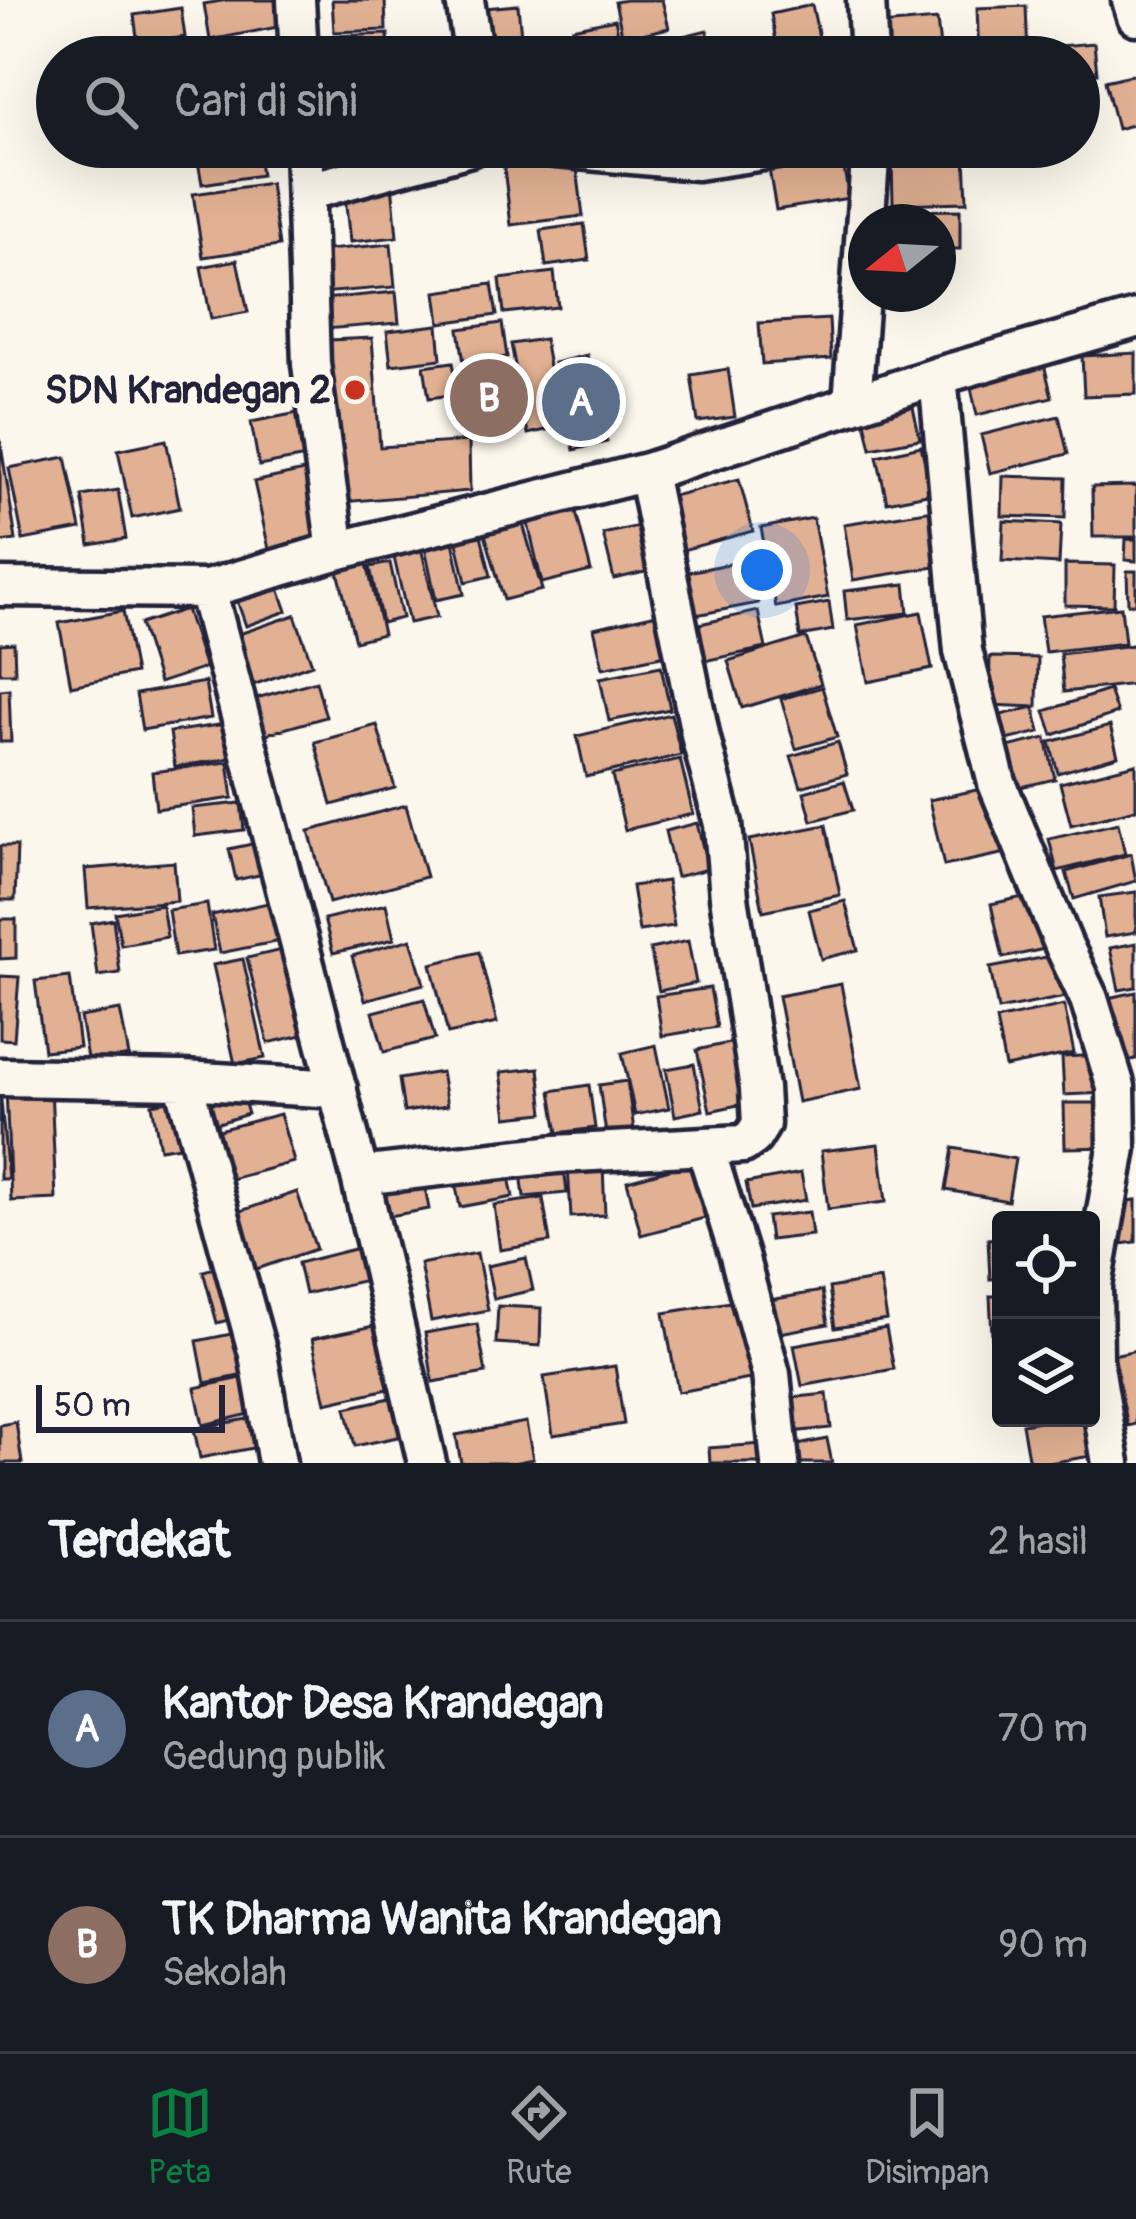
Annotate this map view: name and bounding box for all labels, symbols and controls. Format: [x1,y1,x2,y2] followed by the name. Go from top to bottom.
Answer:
[36,36,1100,168] search box
[78,69,144,135] icon: search
[174,74,358,130] text: Cari di sini
[848,204,956,312] north arrow
[450,353,528,443] pin: B
[542,357,620,447] pin: A
[45,366,331,415] place label: SDN Krandegan 2
[342,377,368,403] marker: SDN Krandegan 2
[732,540,792,600] your location
[992,1211,1100,1427] map controls
[992,1211,1100,1319] button: locate
[992,1319,1100,1427] button: layers
[36,1379,225,1432] scale bar
[54,1385,131,1426] text: 50 m
[48,1509,230,1573] text: Terdekat
[988,1517,1088,1566] text: 2 hasil
[162,1676,604,1732] text: Kantor Desa Krandegan
[74,1704,100,1753] text: A
[998,1704,1088,1753] text: 70 m
[162,1732,386,1781] text: Gedung publik
[162,1892,722,1948] text: TK Dharma Wanita Krandegan
[76,1920,98,1969] text: B
[998,1920,1088,1969] text: 90 m
[162,1948,287,1997] text: Sekolah
[147,2080,213,2193] tab: Peta
[506,2080,572,2193] tab: Rute
[865,2080,989,2193] tab: Disimpan

